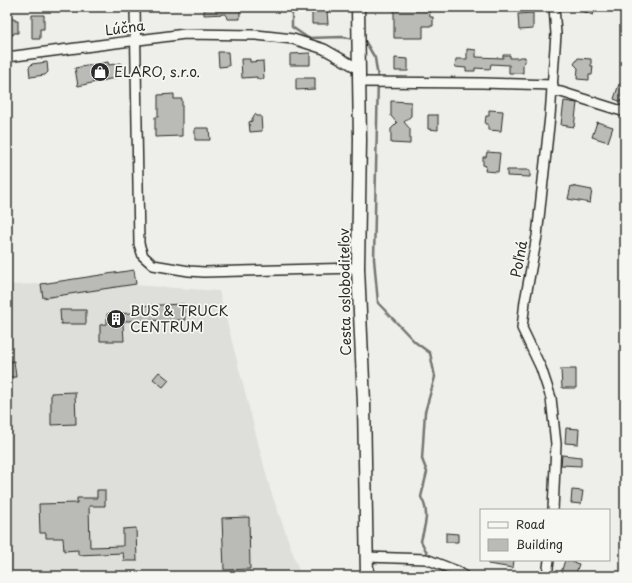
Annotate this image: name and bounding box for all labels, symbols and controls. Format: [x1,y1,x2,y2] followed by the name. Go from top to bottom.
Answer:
[104,15,146,40] street label: Lúčna
[89,61,111,83] shop icon: ELARO, s.r.o.
[114,61,200,82] place label: ELARO, s.r.o.
[333,228,356,356] street label: Cesta osloboditeľov
[505,238,532,279] street label: Poľná
[130,300,228,337] place label: BUS & TRUCK CENTRUM
[105,308,127,330] building icon: BUS & TRUCK CENTRUM
[480,509,610,561] legend
[516,515,545,533] text: Road
[516,535,563,553] text: Building

